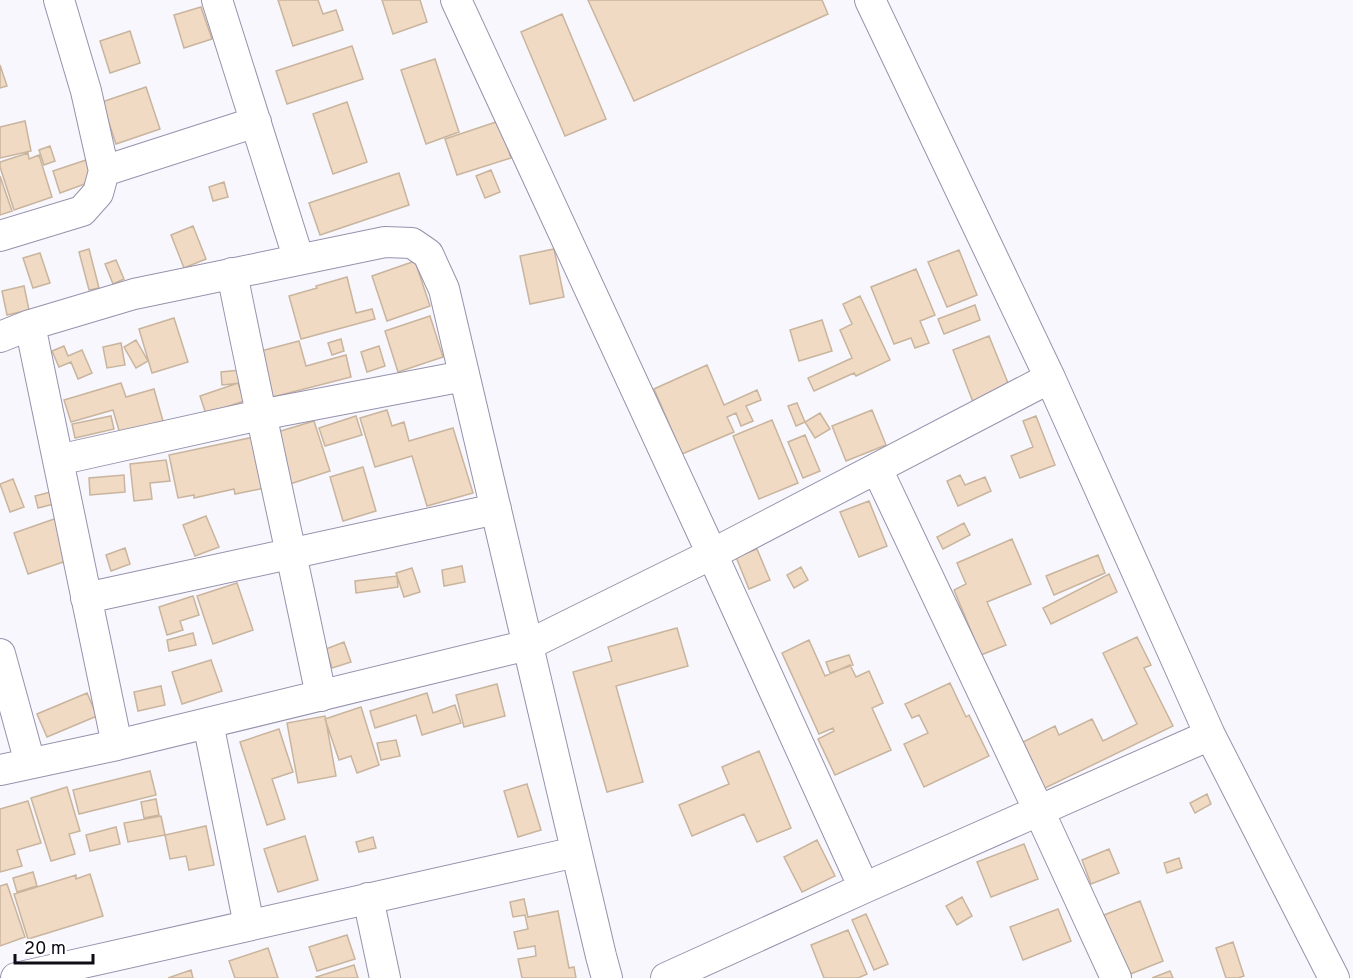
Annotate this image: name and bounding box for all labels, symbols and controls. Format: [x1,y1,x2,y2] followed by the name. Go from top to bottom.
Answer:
[15,927,93,965] scale bar
[24,938,66,961] text: 20 m

